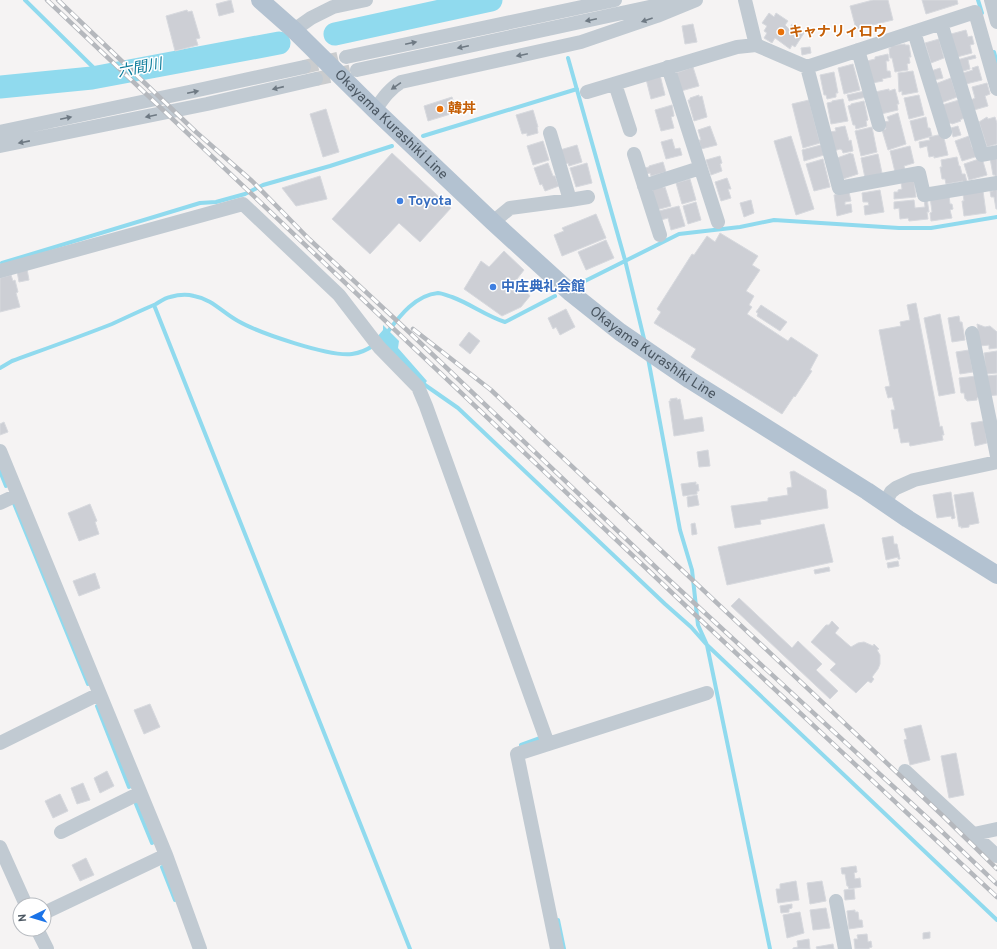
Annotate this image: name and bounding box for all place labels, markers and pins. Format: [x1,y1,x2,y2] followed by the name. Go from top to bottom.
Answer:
[789,24,887,41] place label: キャナリィ·ロウ
[776,27,786,37] marker: キャナリィ·ロウ
[448,100,476,118] place label: 韓丼
[435,104,445,114] marker: 韓丼
[408,193,452,210] place label: Toyota
[395,196,405,206] marker: Toyota
[501,279,585,296] place label: 中庄典礼会館
[488,282,498,292] marker: 中庄典礼会館

